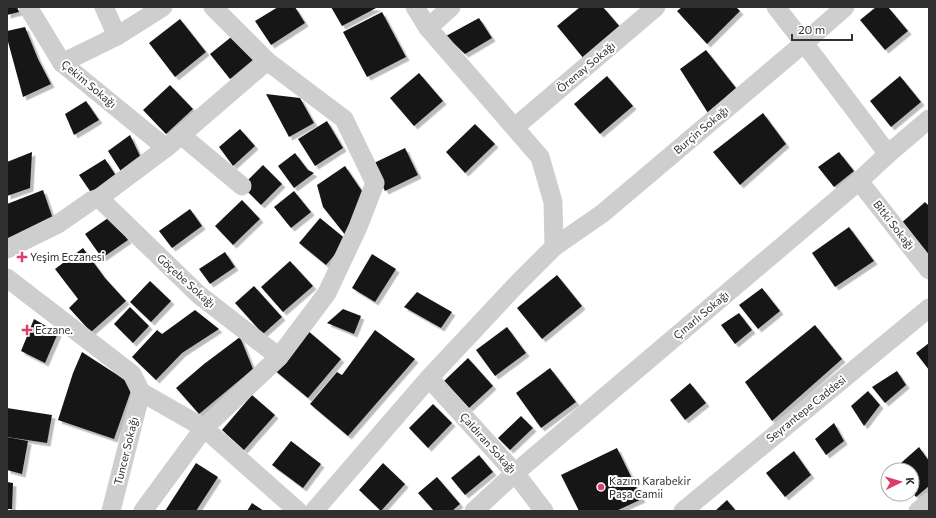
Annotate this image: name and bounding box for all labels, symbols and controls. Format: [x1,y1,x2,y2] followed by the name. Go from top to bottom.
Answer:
[792,16,852,42] scale bar
[798,22,825,36] text: 20 m
[553,38,618,95] street label: Örenay Sokağı
[59,57,119,110] street label: Çekim Sokağı
[671,103,731,156] street label: Burçin Sokağı
[871,197,918,252] street label: Bitki Sokağı
[30,250,105,263] place label: Yeşim Eczanesi
[155,251,218,310] street label: Göçebe Sokağı
[17,252,27,262] marker: Yeşim Eczanesi
[670,288,731,341] street label: Çınarlı Sokağı
[35,323,73,336] place label: Eczane.
[22,325,32,335] marker: Eczane.
[763,372,848,445] street label: Seyrantepe Caddesi
[458,410,519,476] street label: Çaldıran Sokağı
[111,415,140,486] street label: Tuncer Sokağı
[880,462,920,502] north arrow
[609,474,691,500] place label: Kazım Karabekir Paşa Camii
[904,477,917,486] text: K
[596,482,606,492] marker: Kazım Karabekir Paşa Camii

